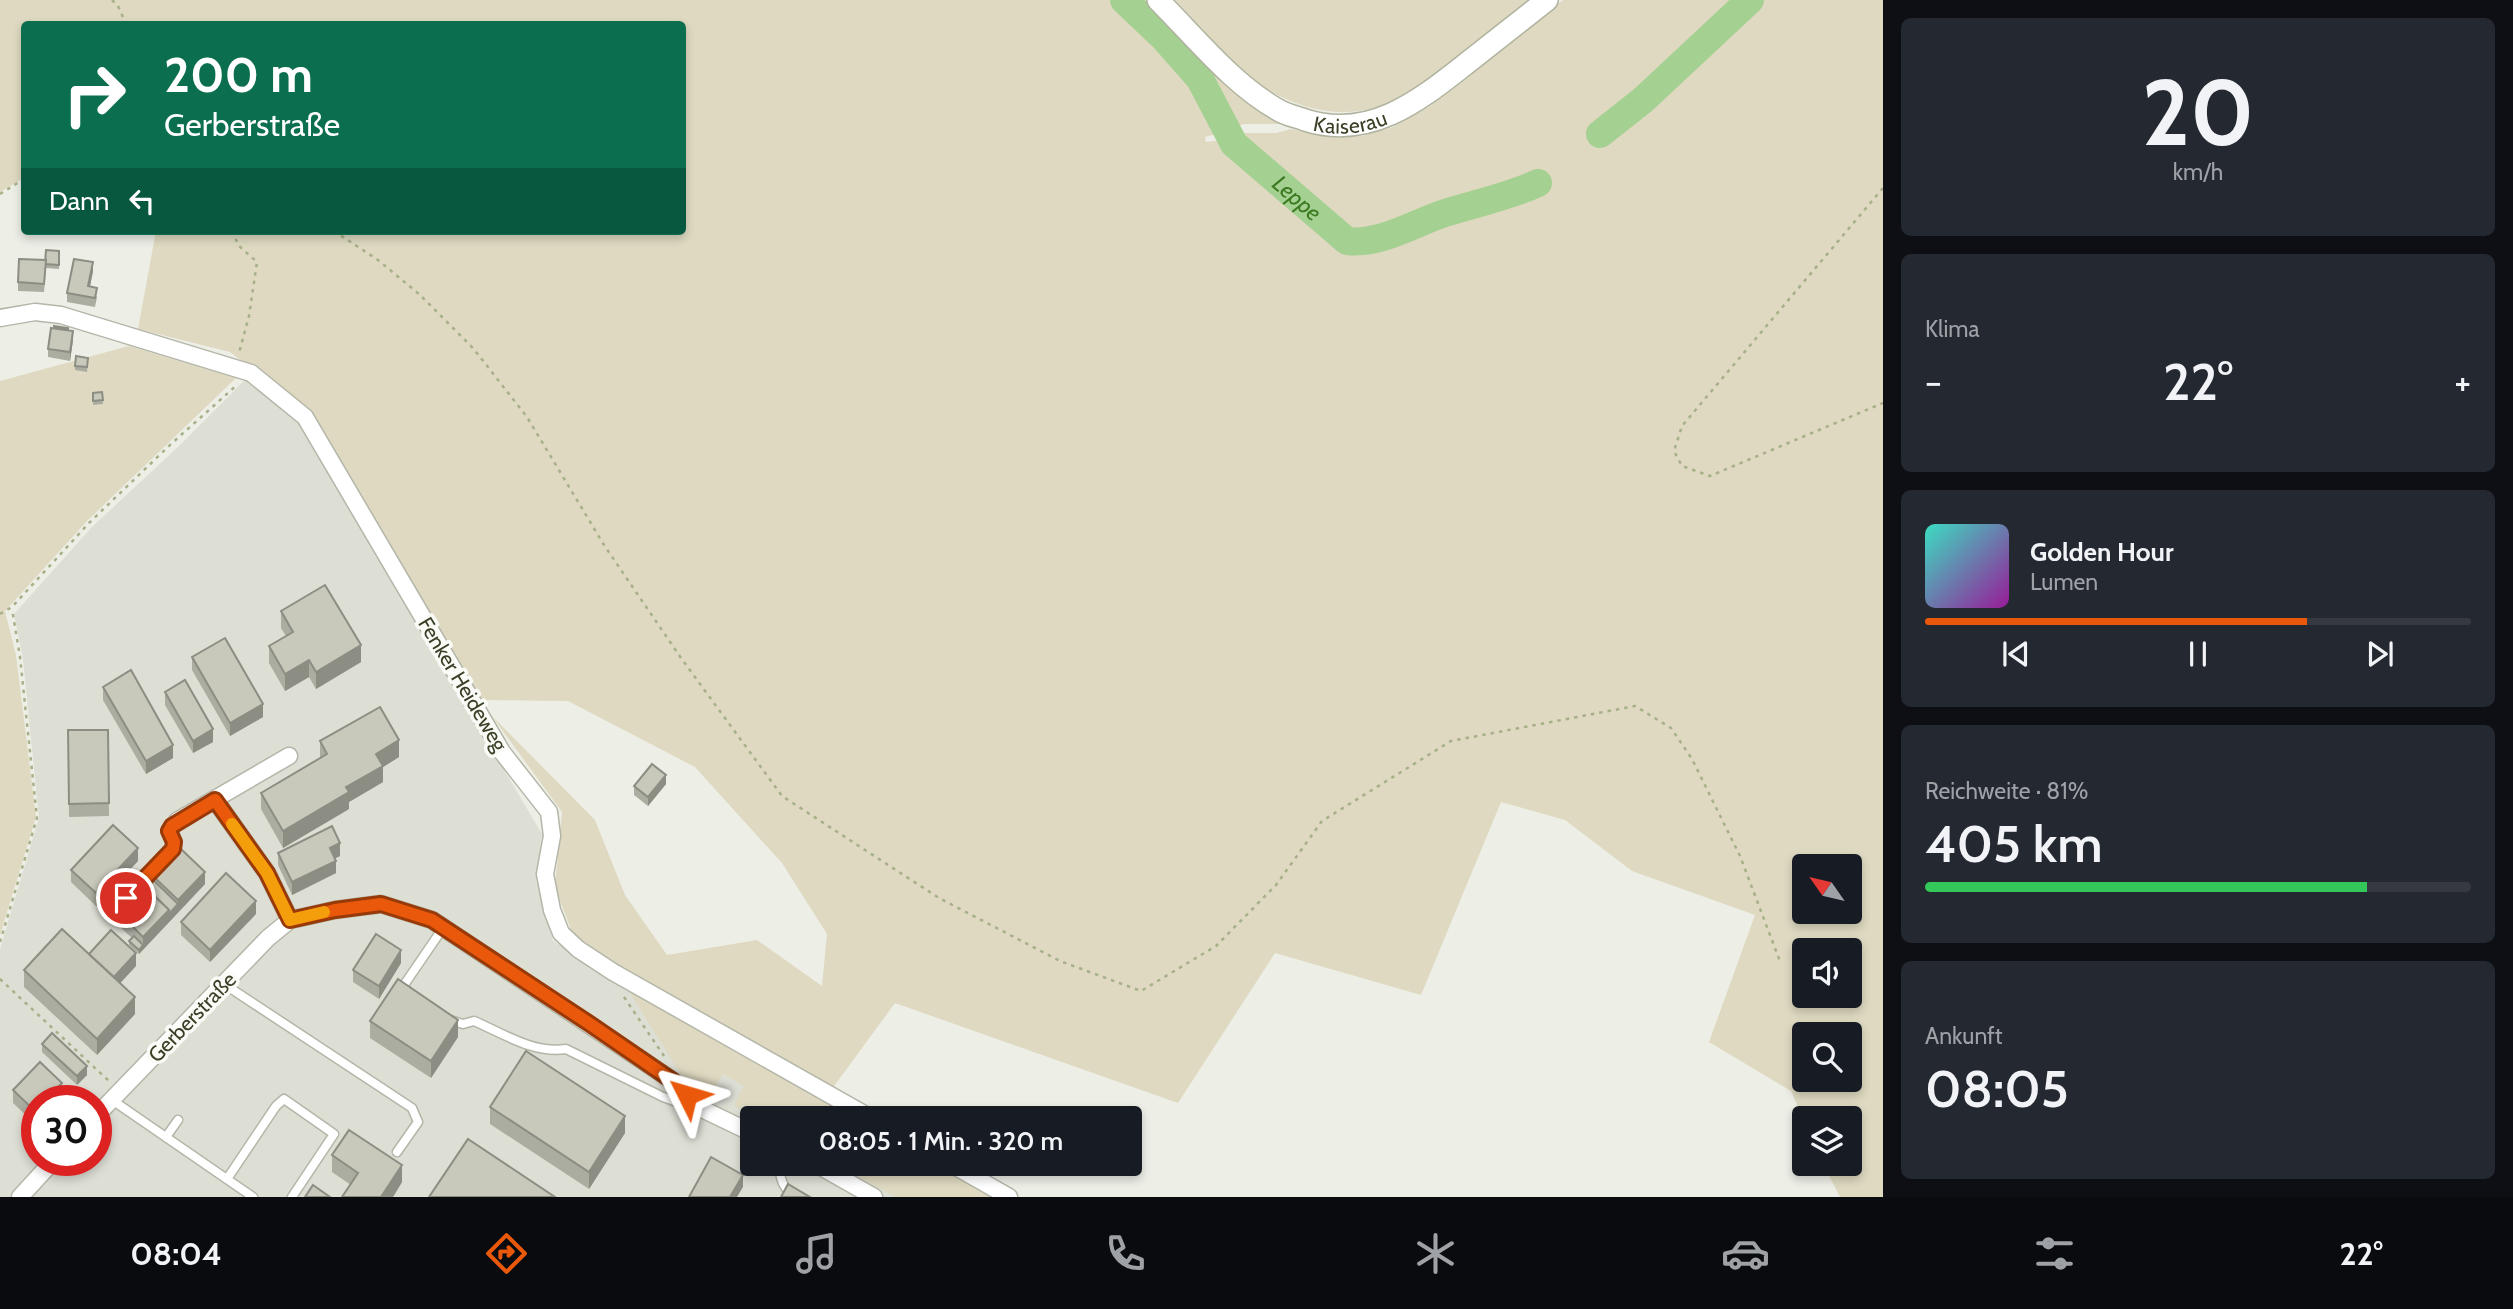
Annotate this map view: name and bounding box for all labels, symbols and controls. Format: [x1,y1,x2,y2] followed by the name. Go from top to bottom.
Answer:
[164,45,313,104] text: 200 m
[49,49,140,140] icon: right
[2142,57,2254,168] text: 20
[164,105,340,144] text: Gerberstraße
[1311,105,1390,138] street label: Kaiserau
[2173,158,2223,186] text: km/h
[1267,169,1327,227] water label: Leppe
[123,182,161,220] icon: left
[49,185,109,217] text: Dann
[1925,315,1980,343] text: Klima
[2163,350,2233,413] text: 22°
[1925,358,1942,405] text: −
[2454,358,2471,405] text: +
[2030,536,2173,568] text: Golden Hour
[2030,568,2098,596] text: Lumen
[413,612,513,756] street label: Fenker Heideweg
[1997,635,2035,673] icon: previous
[2179,635,2217,673] icon: pause
[2361,635,2399,673] icon: next
[1925,777,2088,805] text: Reichweite · 81%
[1925,812,2103,875] text: 405 km
[1792,854,1862,924] north arrow
[1792,854,1862,1176] map controls
[96,868,156,928] pin
[107,879,145,917] icon: arrive
[1792,938,1862,1008] button: sound
[143,967,241,1067] street label: Gerberstraße
[1792,1022,1862,1092] button: search
[1925,1022,2003,1050] text: Ankunft
[1925,1057,2069,1120] text: 08:05
[650,1058,724,1132] position arrow
[21,1085,112,1176] speed limit sign: 30
[1792,1106,1862,1176] button: layers
[819,1125,1063,1157] text: 08:05 · 1 Min. · 320 m
[482,1229,531,1278] icon: directions
[792,1229,841,1278] icon: music
[1101,1229,1150,1278] icon: phone
[1411,1229,1460,1278] icon: climate
[1721,1229,1770,1278] icon: car
[2030,1229,2079,1278] icon: filters
[130,1234,222,1273] text: 08:04
[2340,1234,2383,1273] text: 22°

